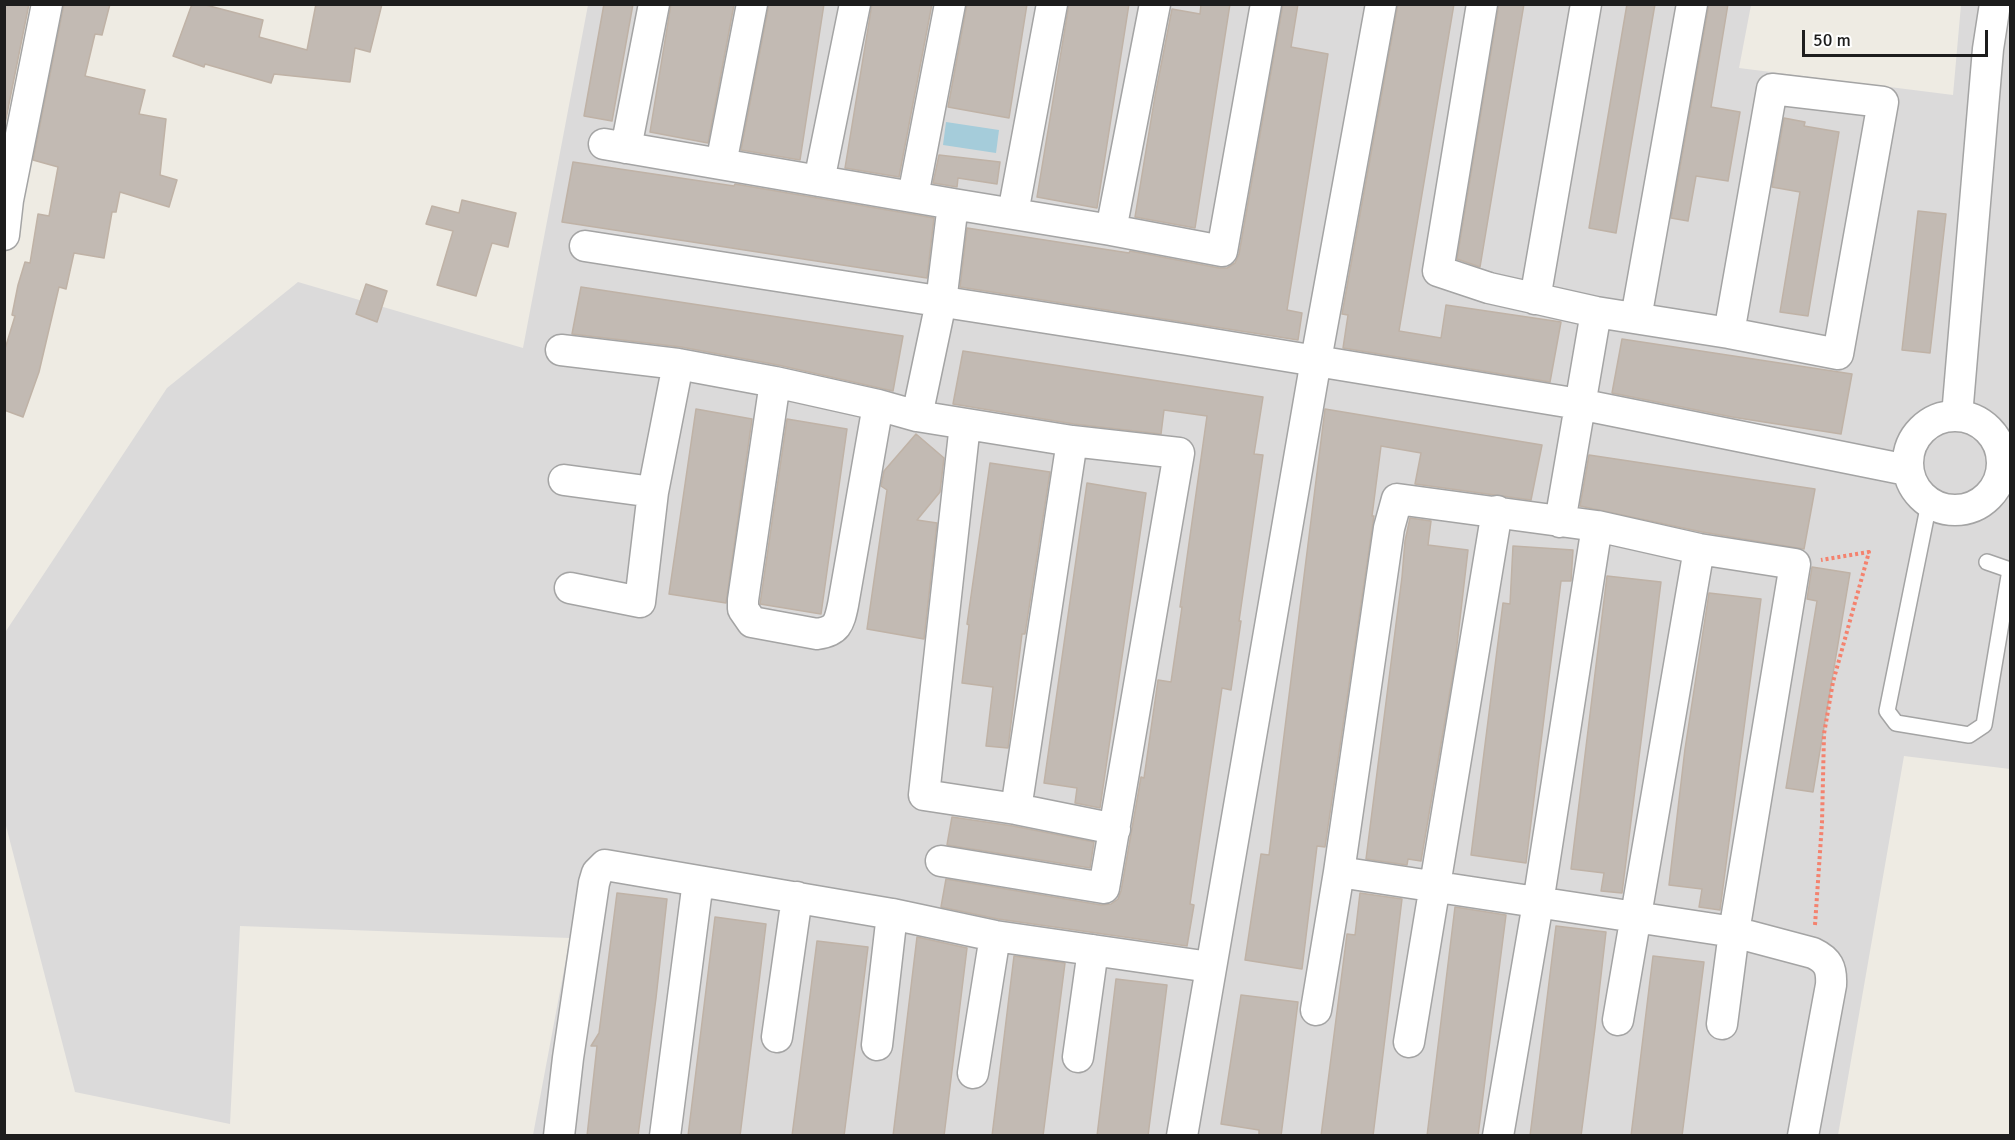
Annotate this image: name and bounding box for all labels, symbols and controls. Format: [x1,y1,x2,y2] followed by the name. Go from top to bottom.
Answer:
[1805,18,1991,56] scale bar
[1813,29,1851,51] text: 50 m

